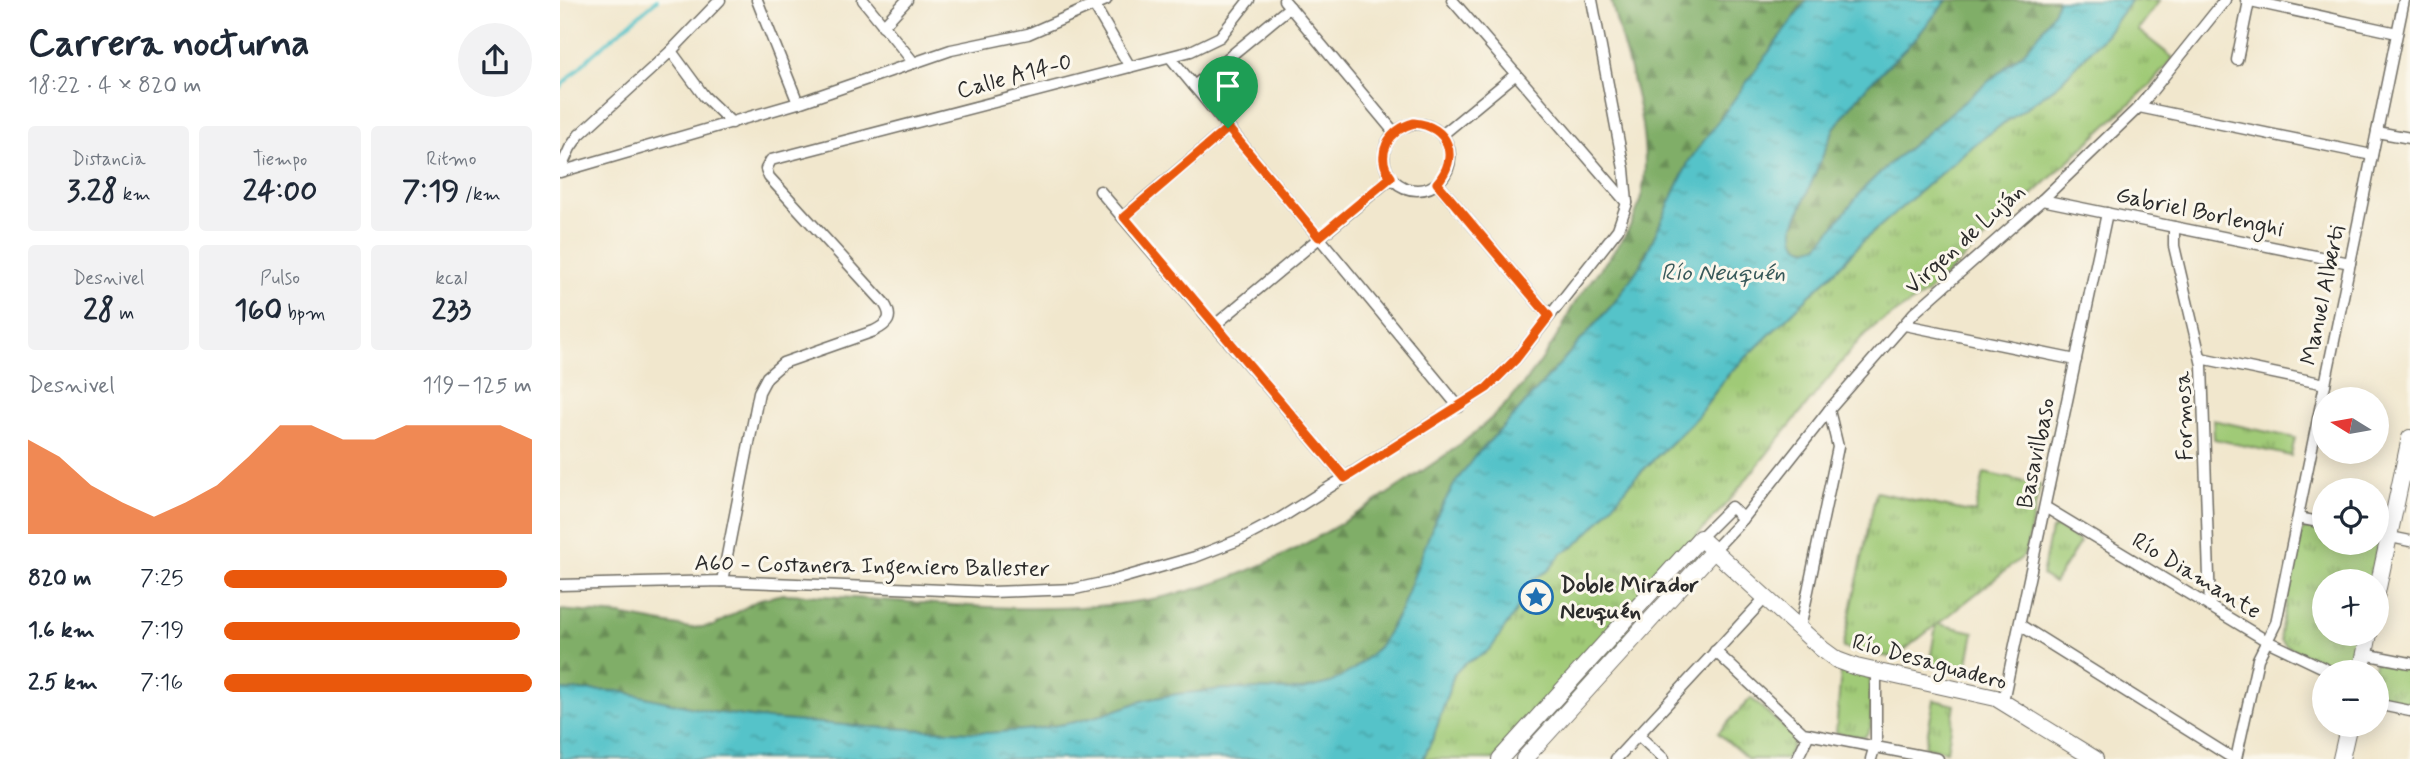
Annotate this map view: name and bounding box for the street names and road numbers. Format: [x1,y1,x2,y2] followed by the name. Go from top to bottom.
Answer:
[954,47,1075,107] street label: Calle A14-0
[1899,177,2033,303] street label: Virgen de Luján
[2113,181,2286,247] street label: Gabriel Borlenghi
[2295,223,2353,368] street label: Manuel Alberti
[2168,370,2202,461] street label: Formosa
[2011,395,2063,511] street label: Basavilbaso
[2126,526,2266,627] street label: Río Diamante
[694,549,1050,587] street label: A60 - Costanera Ingeniero Ballester
[1848,628,2010,700] street label: Río Desaguadero

